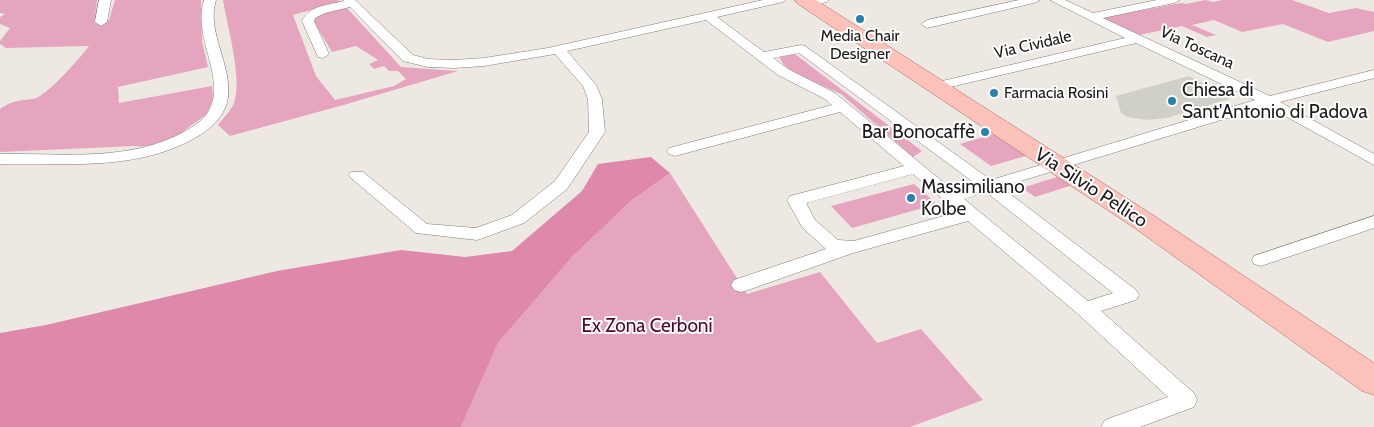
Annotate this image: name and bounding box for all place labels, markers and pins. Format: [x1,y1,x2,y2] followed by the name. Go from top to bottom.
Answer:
[854,13,866,25] marker: Media Chair Designer
[820,26,900,64] place label: Media Chair Designer
[1182,79,1368,123] place label: Chiesa di Sant'Antonio di Padova
[1004,83,1108,103] place label: Farmacia Rosini
[988,87,1000,99] marker: Farmacia Rosini
[1166,95,1178,107] marker: Chiesa di Sant'Antonio di Padova
[862,121,975,143] place label: Bar Bonocaffè
[979,126,991,138] marker: Bar Bonocaffè
[921,176,1025,220] place label: Massimiliano Kolbe
[905,192,917,204] marker: Massimiliano Kolbe

